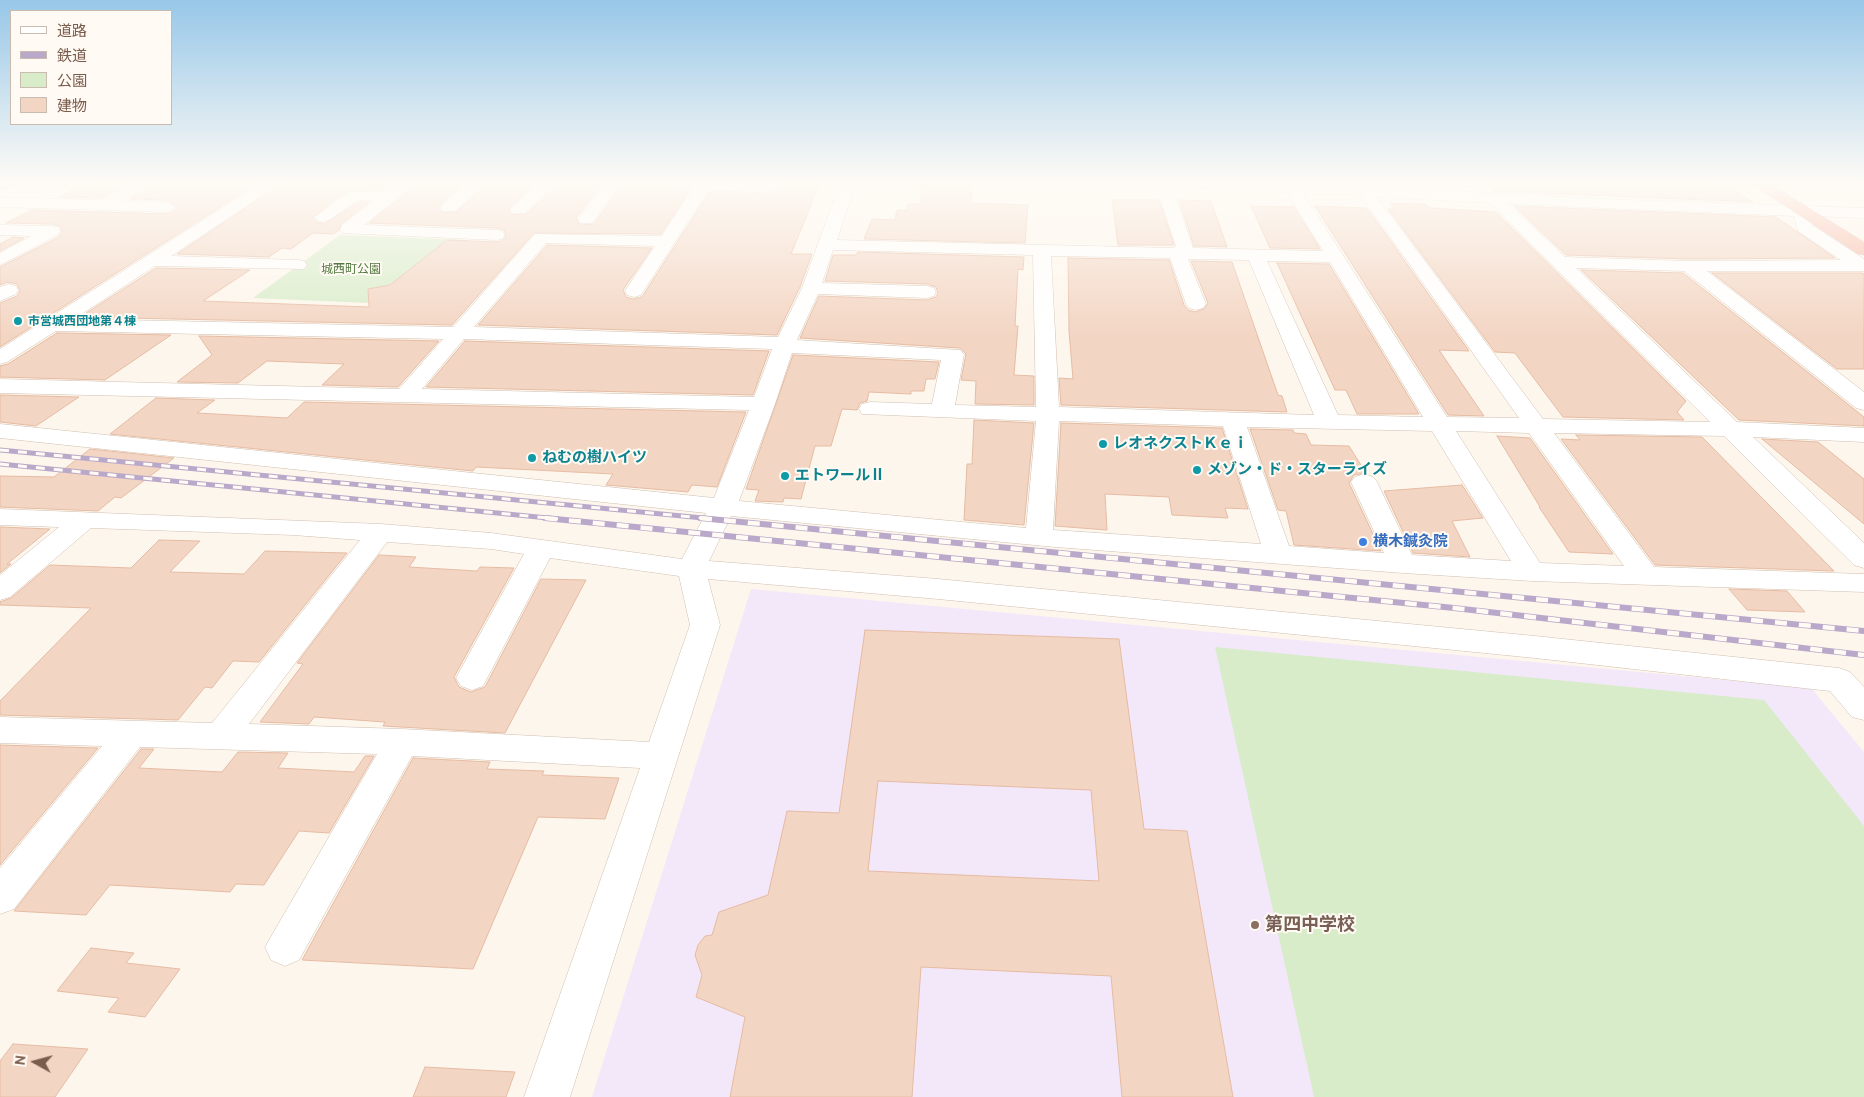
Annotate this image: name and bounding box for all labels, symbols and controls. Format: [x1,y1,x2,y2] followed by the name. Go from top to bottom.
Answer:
[10,10,172,125] legend
[57,22,87,40] text: 道路
[57,47,87,65] text: 鉄道
[57,72,87,90] text: 公園
[57,97,87,115] text: 建物
[321,262,381,276] park label: 城西町公園
[28,314,136,328] place label: 市営城西団地第４棟
[12,315,24,327] marker: 市営城西団地第４棟
[1113,435,1248,453] place label: レオネクストＫｅｉ
[1097,438,1109,450] marker: レオネクストＫｅｉ
[542,449,647,467] place label: ねむの樹ハイツ
[526,452,538,464] marker: ねむの樹ハイツ
[1207,461,1387,479] place label: メゾン・ド・スターライズ
[1191,464,1203,476] marker: メゾン・ド・スターライズ
[795,467,885,485] place label: エトワールⅡ
[779,470,791,482] marker: エトワールⅡ
[1373,533,1448,551] place label: 横木鍼灸院
[1357,536,1369,548] marker: 横木鍼灸院
[1265,914,1355,936] place label: 第四中学校
[1249,919,1261,931] marker: 第四中学校
[10,1037,60,1087] north arrow
[11,1054,30,1066] text: N

